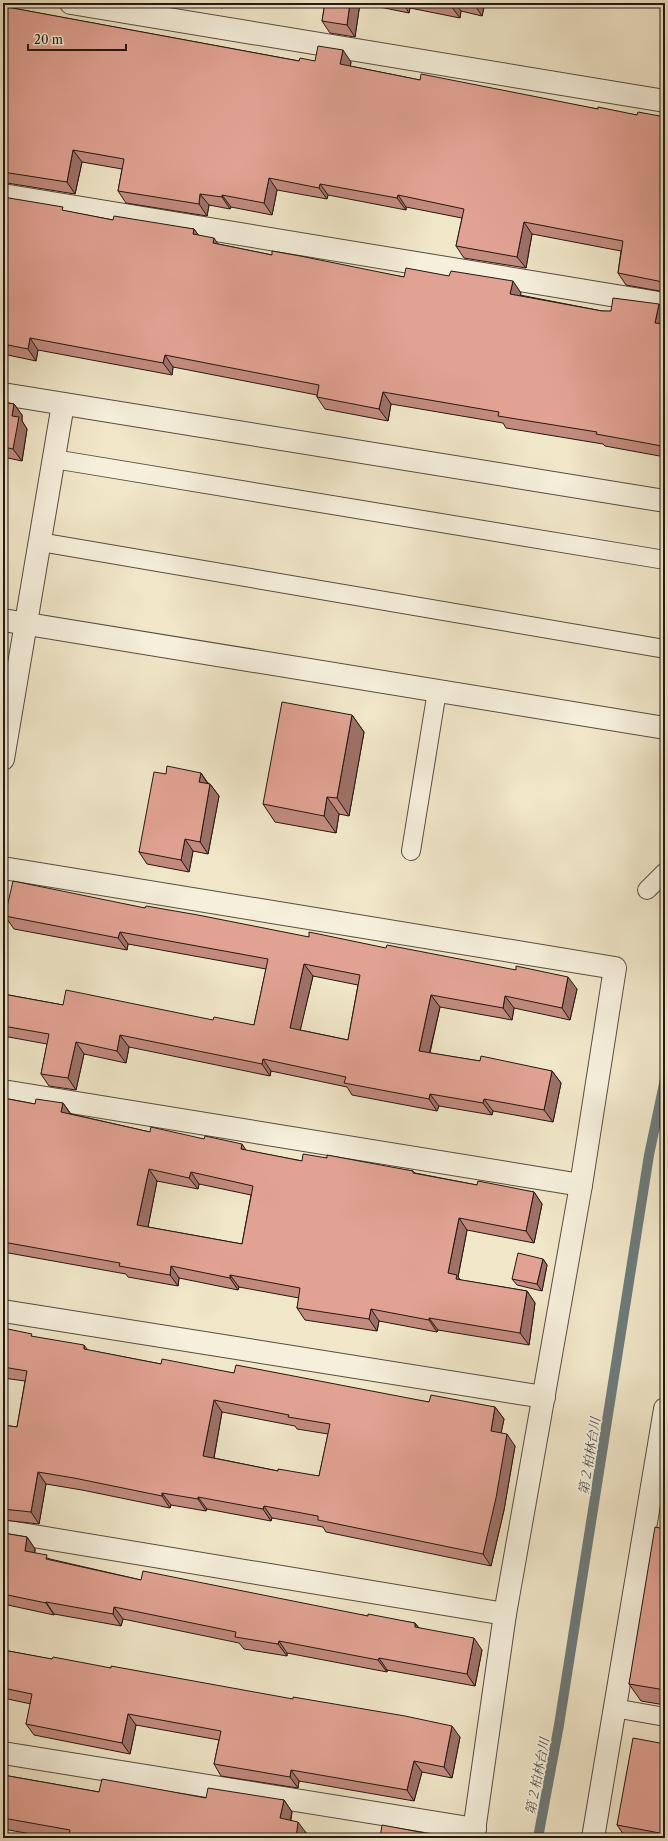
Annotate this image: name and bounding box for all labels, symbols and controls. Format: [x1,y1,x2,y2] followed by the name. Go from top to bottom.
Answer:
[28,26,126,52] scale bar
[34,32,63,47] text: 20 m
[575,1414,603,1496] water label: 第２柏林台川
[522,1734,553,1816] water label: 第２柏林台川

